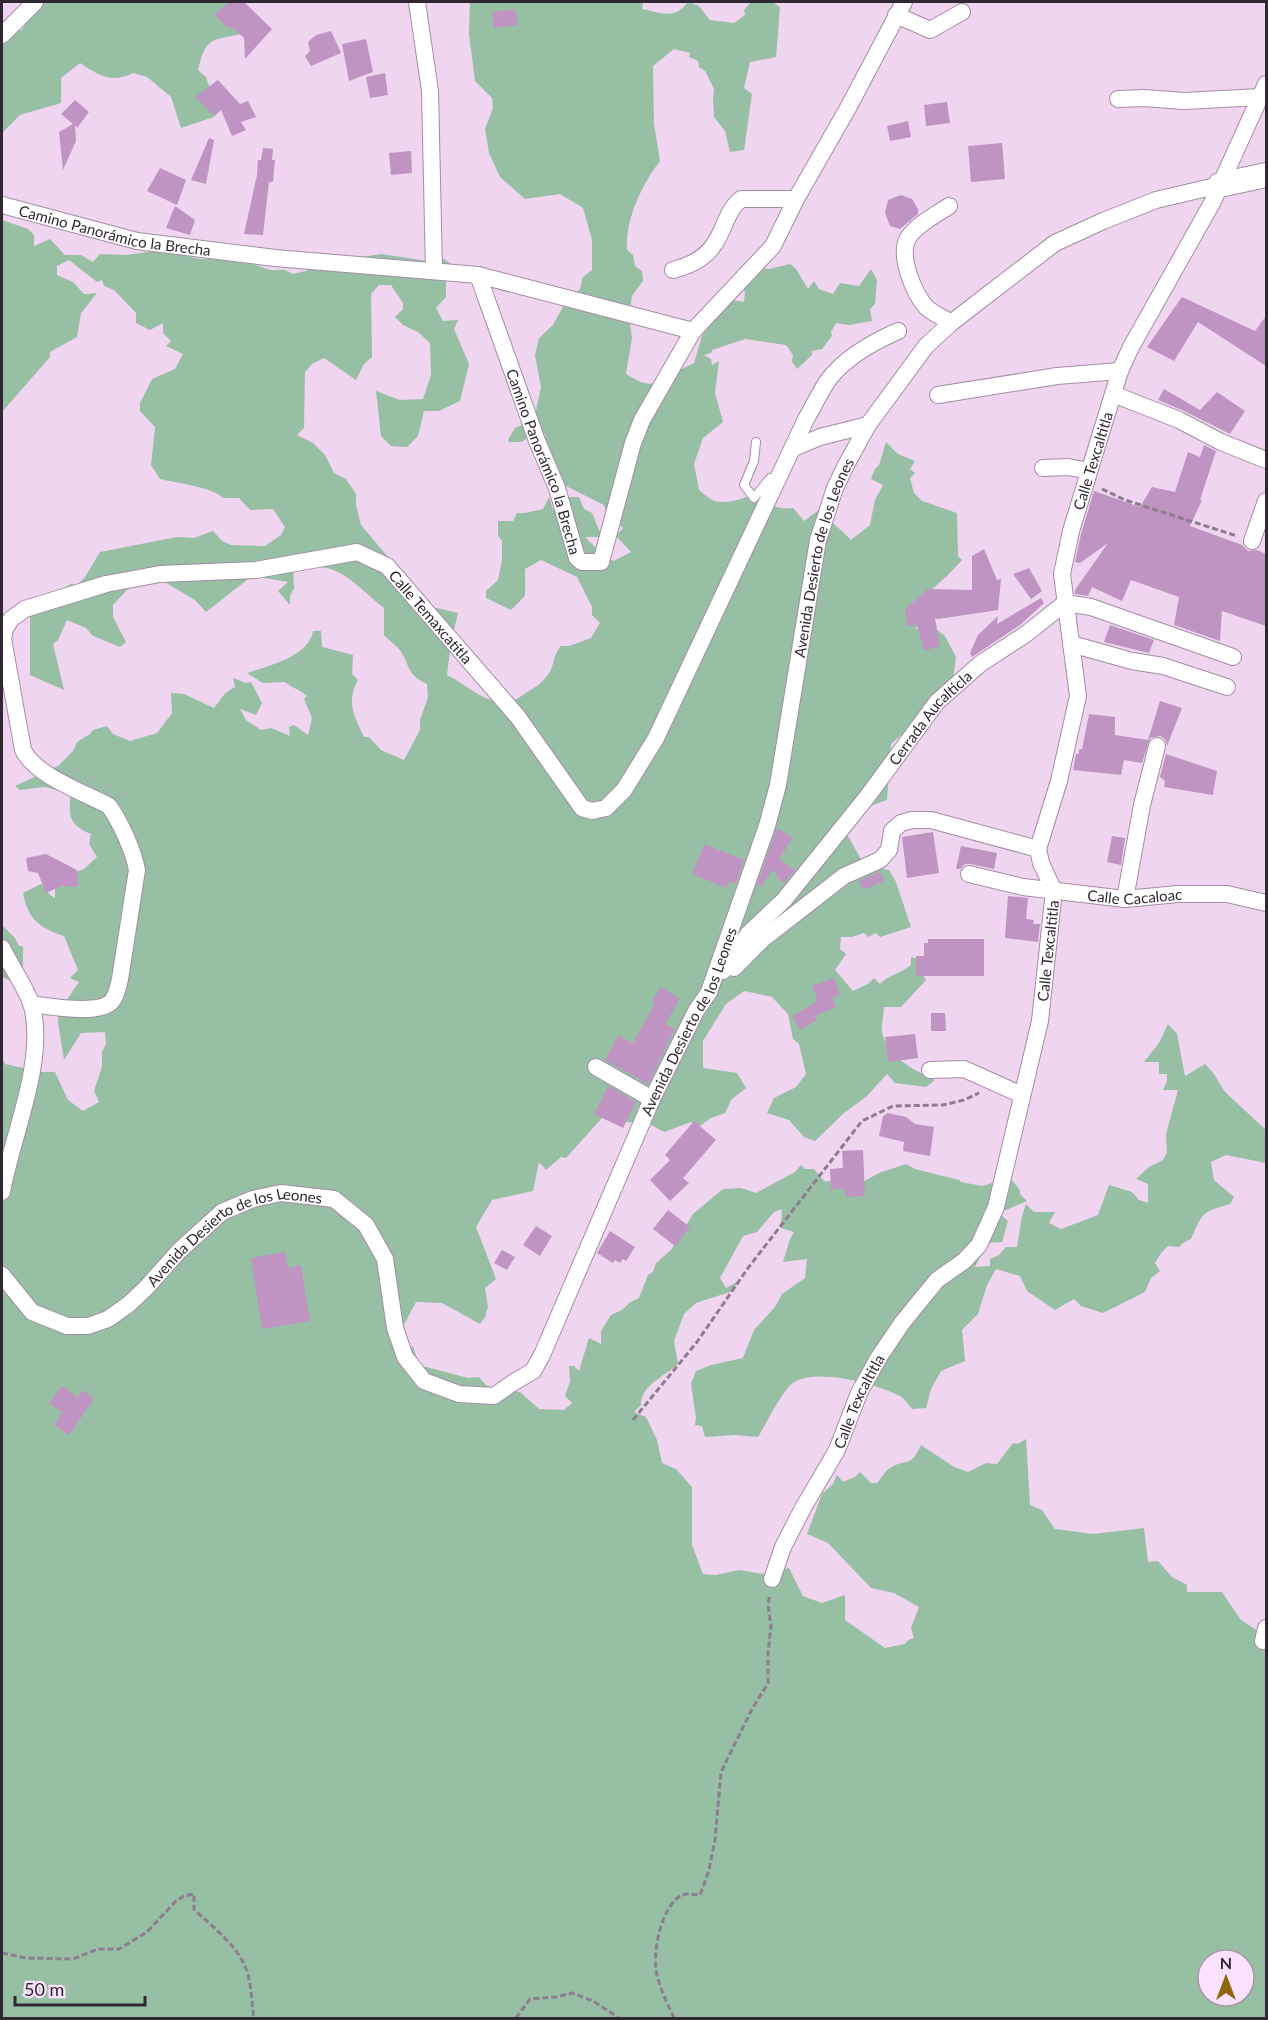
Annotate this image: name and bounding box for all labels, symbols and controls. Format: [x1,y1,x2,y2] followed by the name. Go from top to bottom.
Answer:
[17,201,212,259] street label: Camino Panorámico la Brecha
[503,366,585,557] street label: Camino Panorámico la Brecha
[1069,410,1116,512] street label: Calle Texcaltitla
[790,454,857,659] street label: Avenida Desierto de los Leones
[386,566,477,667] street label: Calle Temaxcatitla
[885,667,975,769] street label: Cerrada Aucalticla
[1086,885,1182,908] street label: Calle Cacaloac
[1033,899,1062,1002] street label: Calle Texcaltitla
[637,925,740,1118] street label: Avenida Desierto de los Leones
[143,1184,323,1290] street label: Avenida Desierto de los Leones
[829,1351,888,1451] street label: Calle Texcaltitla
[1196,1948,1256,2008] north arrow
[1220,1953,1232,1972] text: N
[15,1969,146,2007] scale bar
[24,1978,64,2000] text: 50 m

